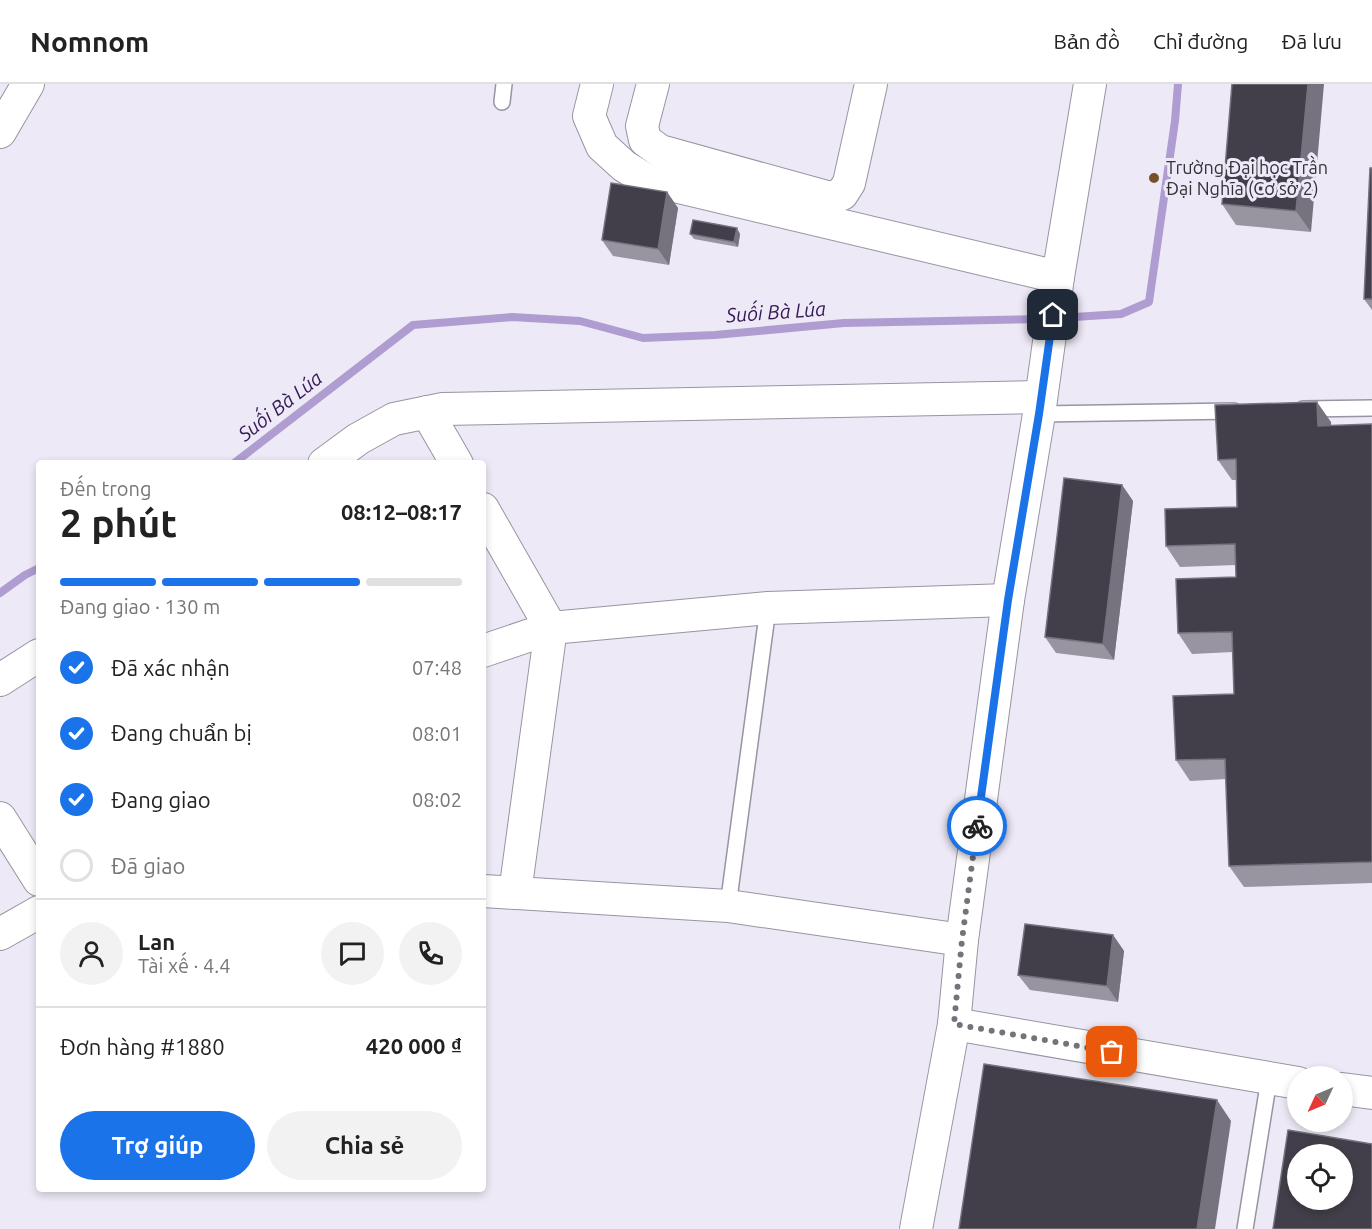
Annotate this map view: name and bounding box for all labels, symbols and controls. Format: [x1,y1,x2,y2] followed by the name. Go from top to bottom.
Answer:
[30,26,149,57] text: Nomnom
[1054,29,1120,53] text: Bản đồ
[1153,29,1248,53] text: Chỉ đường
[1281,29,1342,53] text: Đã lưu
[1166,155,1328,199] place label: Trường Đại học Trần Đại Nghĩa (Cơ sở 2)
[1147,171,1161,185] marker: Trường Đại học Trần Đại Nghĩa (Cơ sở 2)
[1027,289,1078,340] pin
[724,294,827,327] water label: Suối Bà Lúa
[1036,298,1069,331] icon: home
[231,363,326,446] water label: Suối Bà Lúa
[60,477,151,500] text: Đến trong
[341,499,462,524] text: 08:12–08:17
[60,501,177,544] text: 2 phút
[60,595,220,618] text: Đang giao · 130 m
[60,651,93,684] icon: check
[111,655,230,680] text: Đã xác nhận
[412,656,462,679] text: 07:48
[60,717,93,750] icon: check
[111,720,252,745] text: Đang chuẩn bị
[412,722,462,745] text: 08:01
[60,783,93,816] icon: check
[111,787,211,812] text: Đang giao
[412,788,462,811] text: 08:02
[947,796,1007,856] courier
[961,810,994,843] icon: bike
[111,853,185,878] text: Đã giao
[60,922,123,985] button: person
[321,922,384,985] button: chat
[399,922,462,985] button: phone
[138,929,175,954] text: Lan
[138,954,231,977] text: Tài xế · 4.4
[1086,1026,1137,1077] pin
[366,1033,462,1058] text: 420 000 ₫
[60,1034,225,1059] text: Đơn hàng #1880
[1095,1035,1128,1068] icon: bag
[1287,1066,1353,1132] north arrow
[1287,1066,1353,1210] map controls
[60,1111,255,1180] button: Trợ giúp
[267,1111,462,1180] button: Chia sẻ
[1287,1144,1353,1210] button: locate

